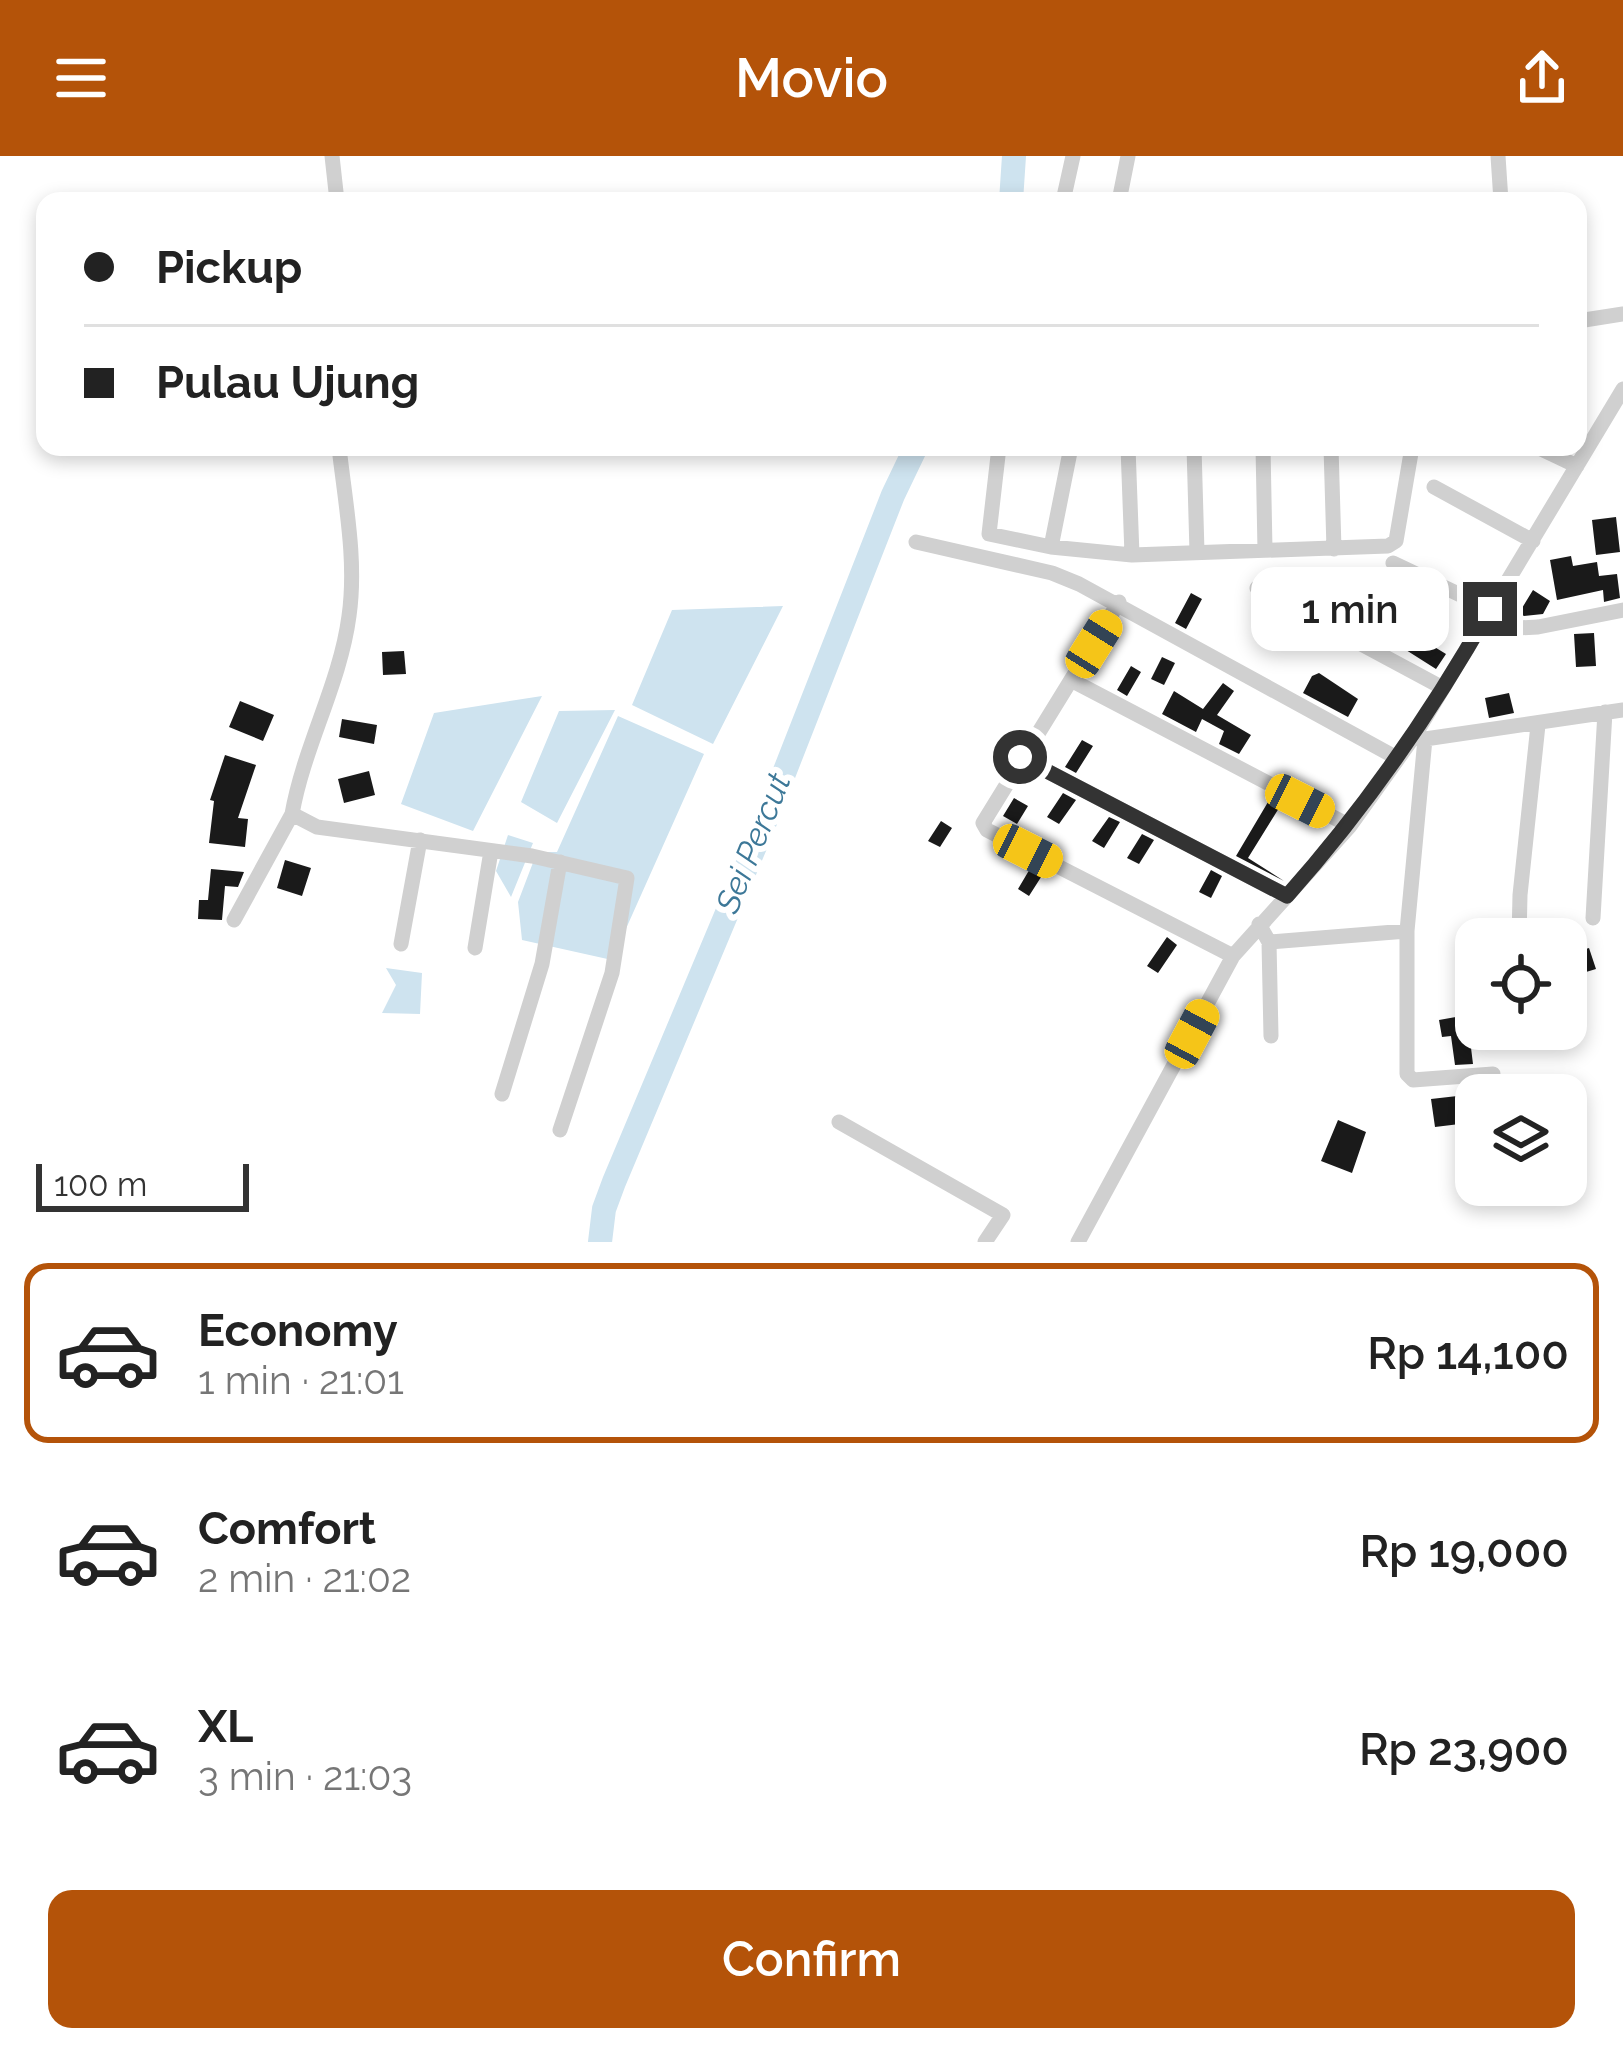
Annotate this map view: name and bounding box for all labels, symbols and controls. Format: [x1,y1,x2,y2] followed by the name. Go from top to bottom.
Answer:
[48,45,114,111] icon: menu
[1509,45,1575,111] icon: share
[735,46,888,110] text: Movio
[156,241,302,294] text: Pickup
[156,356,419,409] text: Pulau Ujung
[1250,567,1448,651] callout: 1 min
[1463,582,1517,636] route end
[1302,586,1398,632] text: 1 min
[1060,604,1128,684] car
[993,730,1047,784] route start
[707,767,799,919] water label: Sei Percut
[1260,769,1340,833] car
[988,819,1068,883] car
[1455,918,1587,1206] map controls
[1455,918,1587,1050] button: locate
[1159,994,1225,1074] car
[1455,1074,1587,1206] button: layers
[36,1158,249,1211] scale bar
[54,1165,147,1204] text: 100 m
[54,1299,162,1407] icon: car
[198,1304,398,1357] text: Economy
[1367,1327,1569,1380] text: Rp 14,100
[198,1357,404,1403] text: 1 min · 21:01
[54,1497,162,1605] icon: car
[198,1502,376,1555] text: Comfort
[1360,1525,1569,1578] text: Rp 19,000
[198,1555,411,1601] text: 2 min · 21:02
[54,1695,162,1803] icon: car
[198,1700,253,1753] text: XL
[1359,1723,1569,1776] text: Rp 23,900
[198,1753,412,1799] text: 3 min · 21:03
[48,1890,1575,2028] button: Confirm

